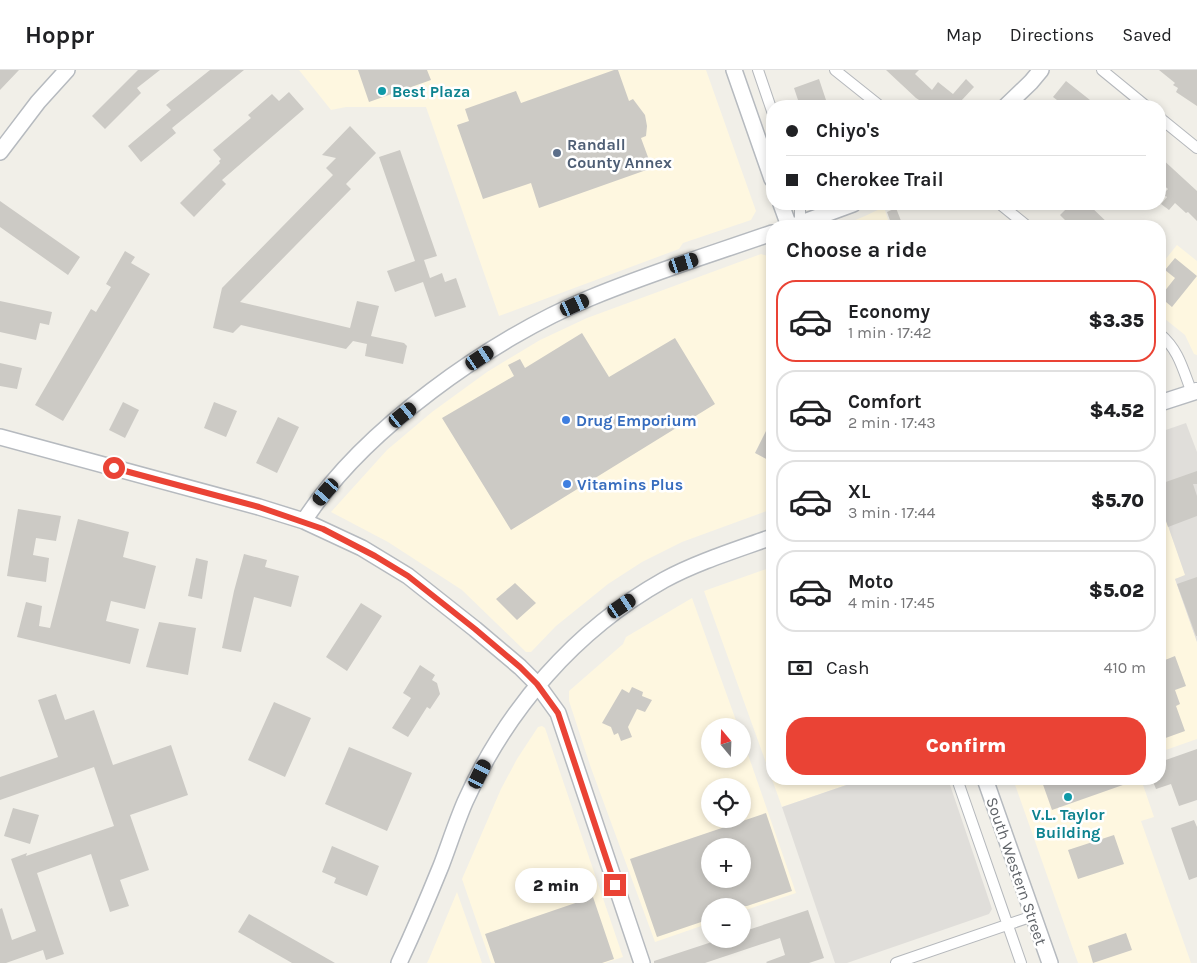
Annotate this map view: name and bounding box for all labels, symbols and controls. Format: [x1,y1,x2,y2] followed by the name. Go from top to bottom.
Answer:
[25,21,94,49] text: Hoppr
[946,24,982,46] text: Map
[1010,24,1094,46] text: Directions
[1122,24,1172,46] text: Saved
[392,82,470,101] place label: Best Plaza
[376,85,388,97] marker: Best Plaza
[816,120,880,142] text: Chiyo's
[567,135,672,172] place label: Randall County Annex
[551,147,563,159] marker: Randall County Annex
[816,169,943,191] text: Cherokee Trail
[786,237,927,263] text: Choose a ride
[667,251,700,275] car
[558,292,591,318] car
[788,299,833,344] icon: car
[848,301,930,323] text: Economy
[1089,310,1144,332] text: $3.35
[848,323,932,342] text: 1 min · 17:42
[463,343,496,373] car
[788,389,833,434] icon: car
[848,391,922,413] text: Comfort
[386,400,419,430] car
[1089,400,1144,422] text: $4.52
[576,411,697,430] place label: Drug Emporium
[848,413,936,432] text: 2 min · 17:43
[560,414,572,426] marker: Drug Emporium
[103,457,125,479] route start
[577,475,683,494] place label: Vitamins Plus
[310,476,341,508] car
[561,478,573,490] marker: Vitamins Plus
[788,479,833,524] icon: car
[848,481,870,503] text: XL
[1091,490,1144,512] text: $5.70
[848,503,935,522] text: 3 min · 17:44
[788,569,833,614] icon: car
[848,571,894,593] text: Moto
[1089,580,1144,602] text: $5.02
[605,591,638,621] car
[848,593,935,612] text: 4 min · 17:45
[786,654,814,682] icon: cash
[826,657,870,679] text: Cash
[1104,658,1146,677] text: 410 m
[786,717,1146,775] button: Confirm
[701,718,751,768] north arrow
[701,718,751,948] map controls
[466,757,493,791] car
[701,778,751,828] button: locate
[1062,791,1074,803] marker: V.L. Taylor Building
[982,795,1051,948] street label: South Western Street
[1031,805,1105,842] place label: V.L. Taylor Building
[701,838,751,888] button: +
[515,868,598,902] callout: 2 min
[604,874,626,896] route end
[533,876,579,895] text: 2 min
[701,898,751,948] button: −

